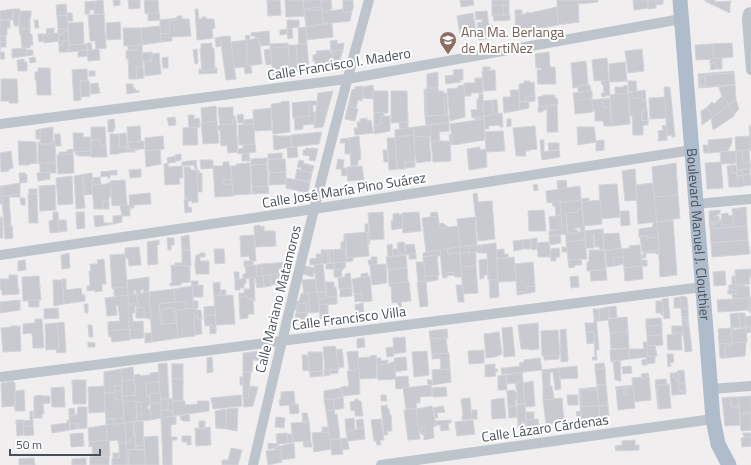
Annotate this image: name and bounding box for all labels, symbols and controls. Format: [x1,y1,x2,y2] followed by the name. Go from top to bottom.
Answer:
[461,21,564,58] place label: Ana Ma. Berlanga de MartiNez
[438,30,458,55] school or university icon: Ana Ma. Berlanga de MartiNez
[266,42,412,85] street label: Calle Francisco I. Madero
[682,147,716,321] street label: Boulevard Manuel J. Clouthier
[261,166,427,213] street label: Calle José María Pino Suárez
[249,223,306,375] street label: Calle Mariano Matamoros
[291,300,407,335] street label: Calle Francisco Villa
[480,408,610,447] street label: Calle Lázaro Cárdenas
[10,431,100,457] scale bar
[16,435,42,454] text: 50 m

